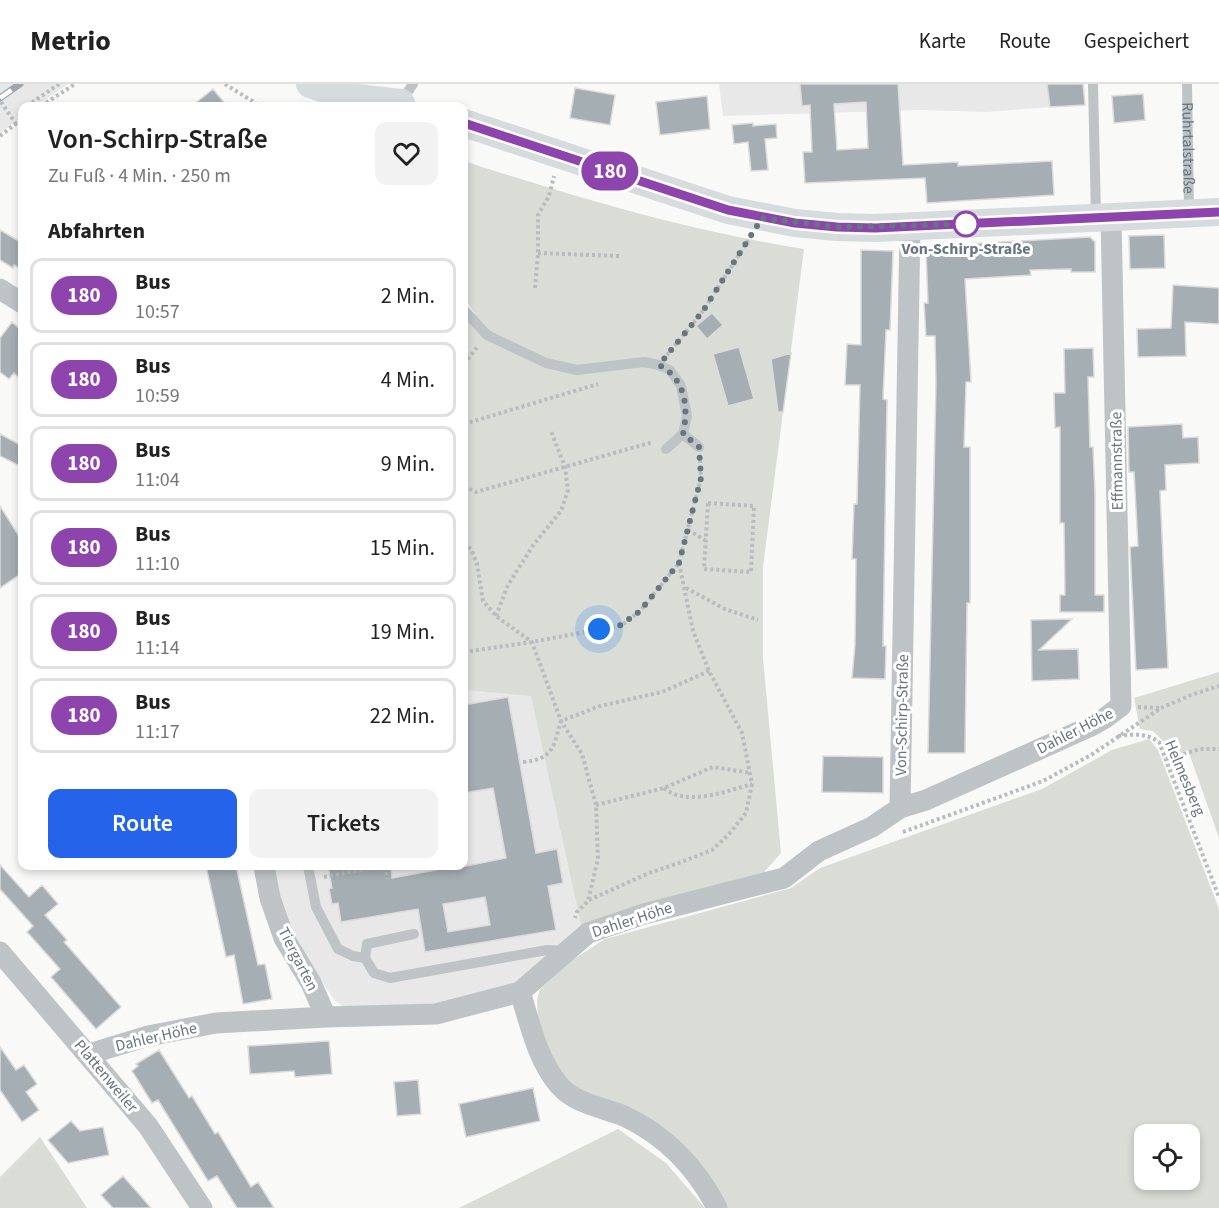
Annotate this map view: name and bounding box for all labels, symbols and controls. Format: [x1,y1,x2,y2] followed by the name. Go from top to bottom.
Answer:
[30,21,111,61] text: Metrio
[919,26,966,56] text: Karte
[999,26,1051,56] text: Route
[1084,26,1189,56] text: Gespeichert
[1176,102,1200,194] street label: Ruhrtalstraße
[48,119,268,159] text: Von-Schirp-Straße
[375,122,438,185] button: heart
[576,152,644,190] line badge: 180
[593,156,627,186] text: 180
[48,162,231,190] text: Zu Fuß · 4 Min. · 250 m
[953,211,979,237] marker: Von-Schirp-Straße
[48,215,145,247] text: Abfahrten
[900,238,1031,260] place label: Von-Schirp-Straße
[135,266,171,298] text: Bus
[67,280,101,310] text: 180
[381,280,435,312] text: 2 Min.
[135,298,180,326] text: 10:57
[135,350,171,382] text: Bus
[67,364,101,394] text: 180
[381,364,435,396] text: 4 Min.
[135,382,180,410] text: 10:59
[1105,411,1129,511] street label: Effmannstraße
[135,434,171,466] text: Bus
[67,448,101,478] text: 180
[381,448,435,480] text: 9 Min.
[135,466,180,494] text: 11:04
[135,518,171,550] text: Bus
[67,532,101,562] text: 180
[370,532,435,564] text: 15 Min.
[135,550,180,578] text: 11:10
[135,602,171,634] text: Bus
[584,614,614,644] your location
[67,616,101,646] text: 180
[370,616,435,648] text: 19 Min.
[135,634,180,662] text: 11:14
[890,654,914,776] street label: Von-Schirp-Straße
[135,686,171,718] text: Bus
[67,700,101,730] text: 180
[370,700,435,732] text: 22 Min.
[1033,702,1117,760] street label: Dahler Höhe
[135,718,180,746] text: 11:17
[1159,737,1211,819] street label: Helmesberg
[48,789,237,858] button: Route
[249,789,438,858] button: Tickets
[589,897,675,943] street label: Dahler Höhe
[273,923,323,995] street label: Tiergarten
[113,1017,199,1057] street label: Dahler Höhe
[69,1035,143,1117] street label: Plattenweiler
[1134,1124,1200,1190] map controls
[1134,1124,1200,1190] button: locate

